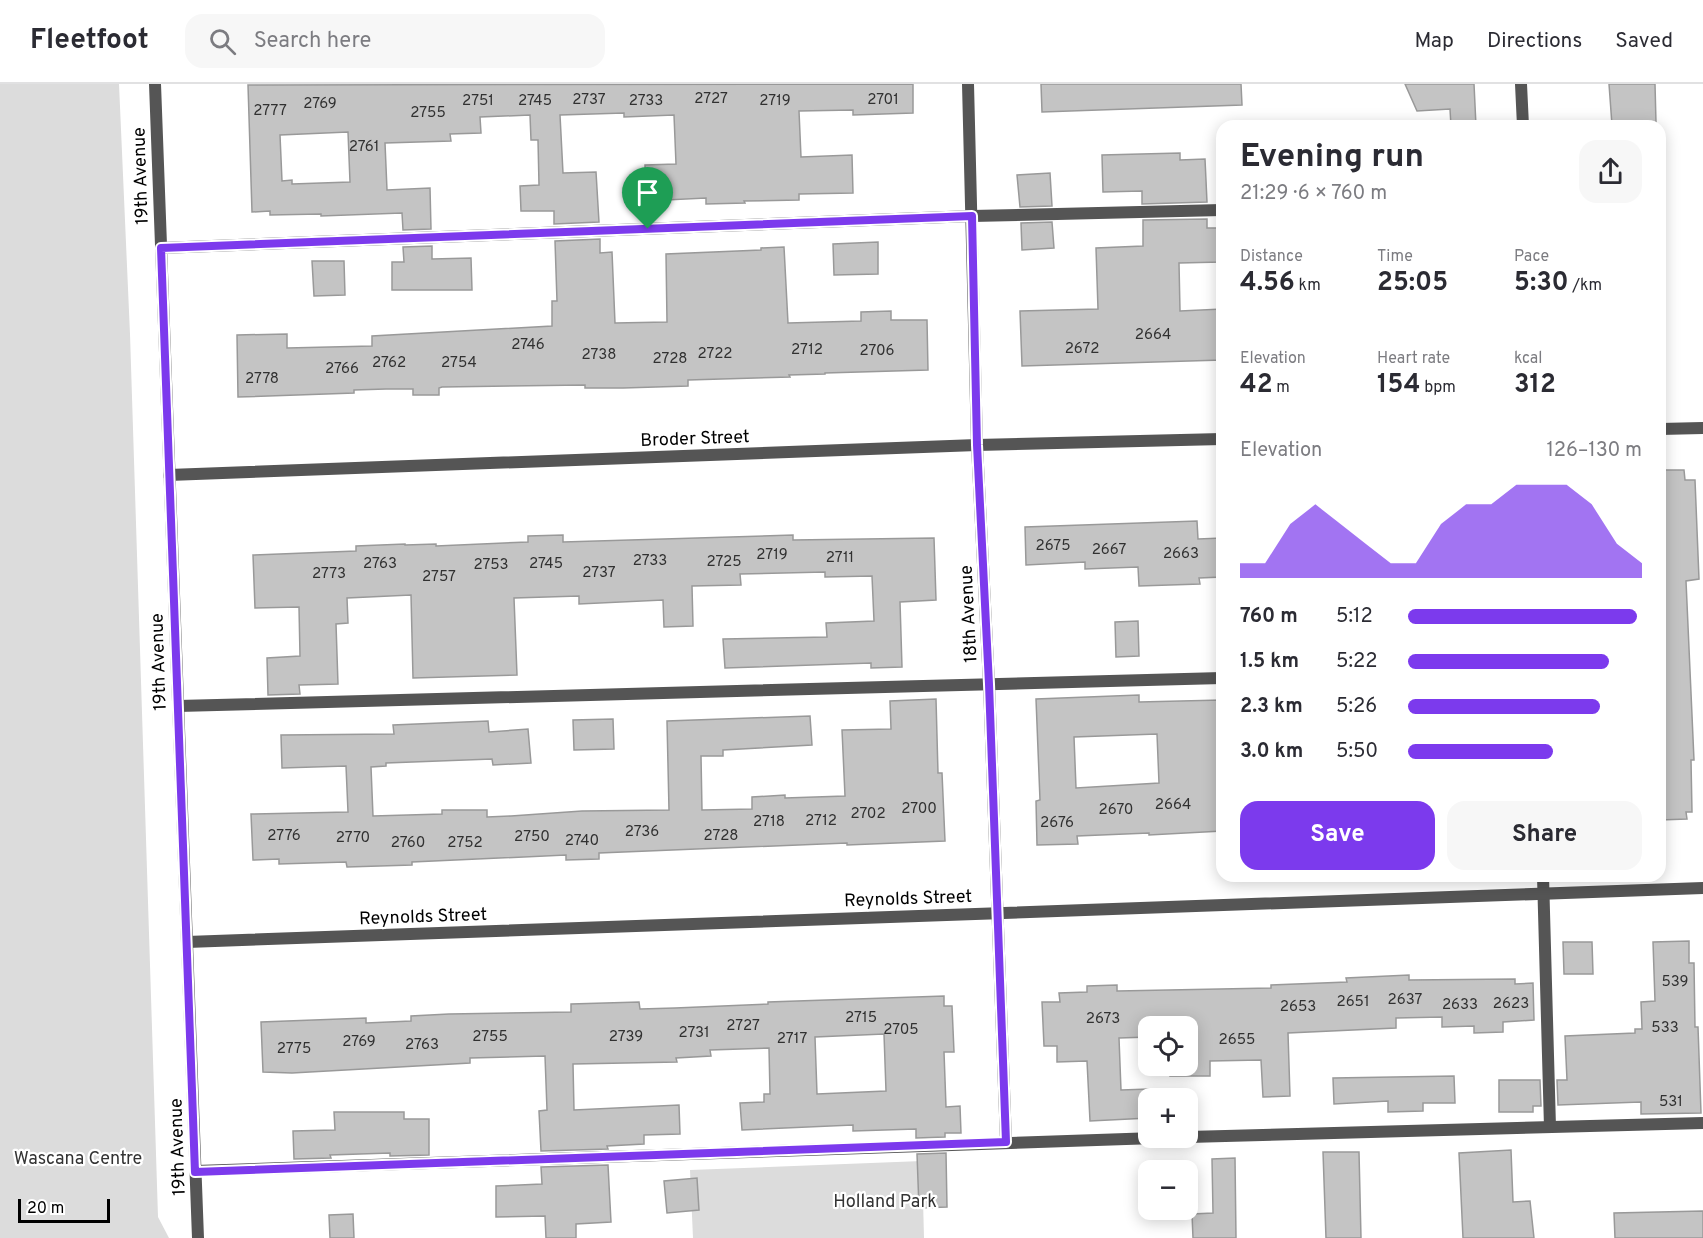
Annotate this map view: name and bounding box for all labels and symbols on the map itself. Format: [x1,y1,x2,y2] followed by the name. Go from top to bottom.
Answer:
[694,90,728,109] house number: 2727
[572,91,606,110] house number: 2737
[867,91,899,110] house number: 2701
[462,92,494,111] house number: 2751
[518,92,552,111] house number: 2745
[629,92,663,111] house number: 2733
[759,92,791,111] house number: 2719
[303,95,337,114] house number: 2769
[253,102,287,121] house number: 2777
[410,104,446,123] house number: 2755
[128,127,155,225] street label: 19th Avenue
[349,138,379,157] house number: 2761
[622,167,673,229] pin
[1135,326,1171,345] house number: 2664
[511,336,545,355] house number: 2746
[1065,340,1099,359] house number: 2672
[791,341,823,360] house number: 2712
[860,342,895,361] house number: 2706
[698,345,733,364] house number: 2722
[582,346,616,365] house number: 2738
[653,350,687,369] house number: 2728
[372,354,406,373] house number: 2762
[441,354,477,373] house number: 2754
[325,360,359,379] house number: 2766
[245,370,279,389] house number: 2778
[640,426,750,453] street label: Broder Street
[1036,537,1070,556] house number: 2675
[1092,541,1126,560] house number: 2667
[1163,545,1199,564] house number: 2663
[756,546,788,565] house number: 2719
[826,549,854,568] house number: 2711
[633,552,667,571] house number: 2733
[706,553,742,572] house number: 2725
[363,555,397,574] house number: 2763
[529,555,563,574] house number: 2745
[473,556,509,575] house number: 2753
[582,564,616,583] house number: 2737
[312,565,346,584] house number: 2773
[955,565,984,663] street label: 18th Avenue
[422,568,456,587] house number: 2757
[146,613,173,711] street label: 19th Avenue
[1155,796,1191,815] house number: 2664
[901,800,937,819] house number: 2700
[1099,801,1133,820] house number: 2670
[850,805,886,824] house number: 2702
[805,812,837,831] house number: 2712
[753,813,785,832] house number: 2718
[1040,814,1074,833] house number: 2676
[625,823,659,842] house number: 2736
[267,827,301,846] house number: 2776
[704,827,738,846] house number: 2728
[514,828,550,847] house number: 2750
[336,829,370,848] house number: 2770
[565,832,599,851] house number: 2740
[391,834,425,853] house number: 2760
[447,834,483,853] house number: 2752
[844,886,972,913] street label: Reynolds Street
[359,904,487,931] street label: Reynolds Street
[1662,973,1689,992] house number: 539
[1388,991,1423,1010] house number: 2637
[1336,993,1370,1012] house number: 2651
[1493,995,1529,1014] house number: 2623
[1442,996,1478,1015] house number: 2633
[1280,998,1316,1017] house number: 2653
[845,1009,877,1028] house number: 2715
[1086,1010,1120,1029] house number: 2673
[726,1017,760,1036] house number: 2727
[1651,1019,1679,1038] house number: 533
[883,1021,919,1040] house number: 2705
[678,1024,710,1043] house number: 2731
[472,1028,508,1047] house number: 2755
[609,1028,643,1047] house number: 2739
[777,1030,807,1049] house number: 2717
[1219,1031,1255,1050] house number: 2655
[342,1033,376,1052] house number: 2769
[405,1036,439,1055] house number: 2763
[277,1040,311,1059] house number: 2775
[1659,1093,1683,1112] house number: 531
[165,1098,192,1196] street label: 19th Avenue
[14,1148,142,1171] park label: Wascana Centre
[833,1191,937,1214] park label: Holland Park
[18,1196,110,1224] scale bar

